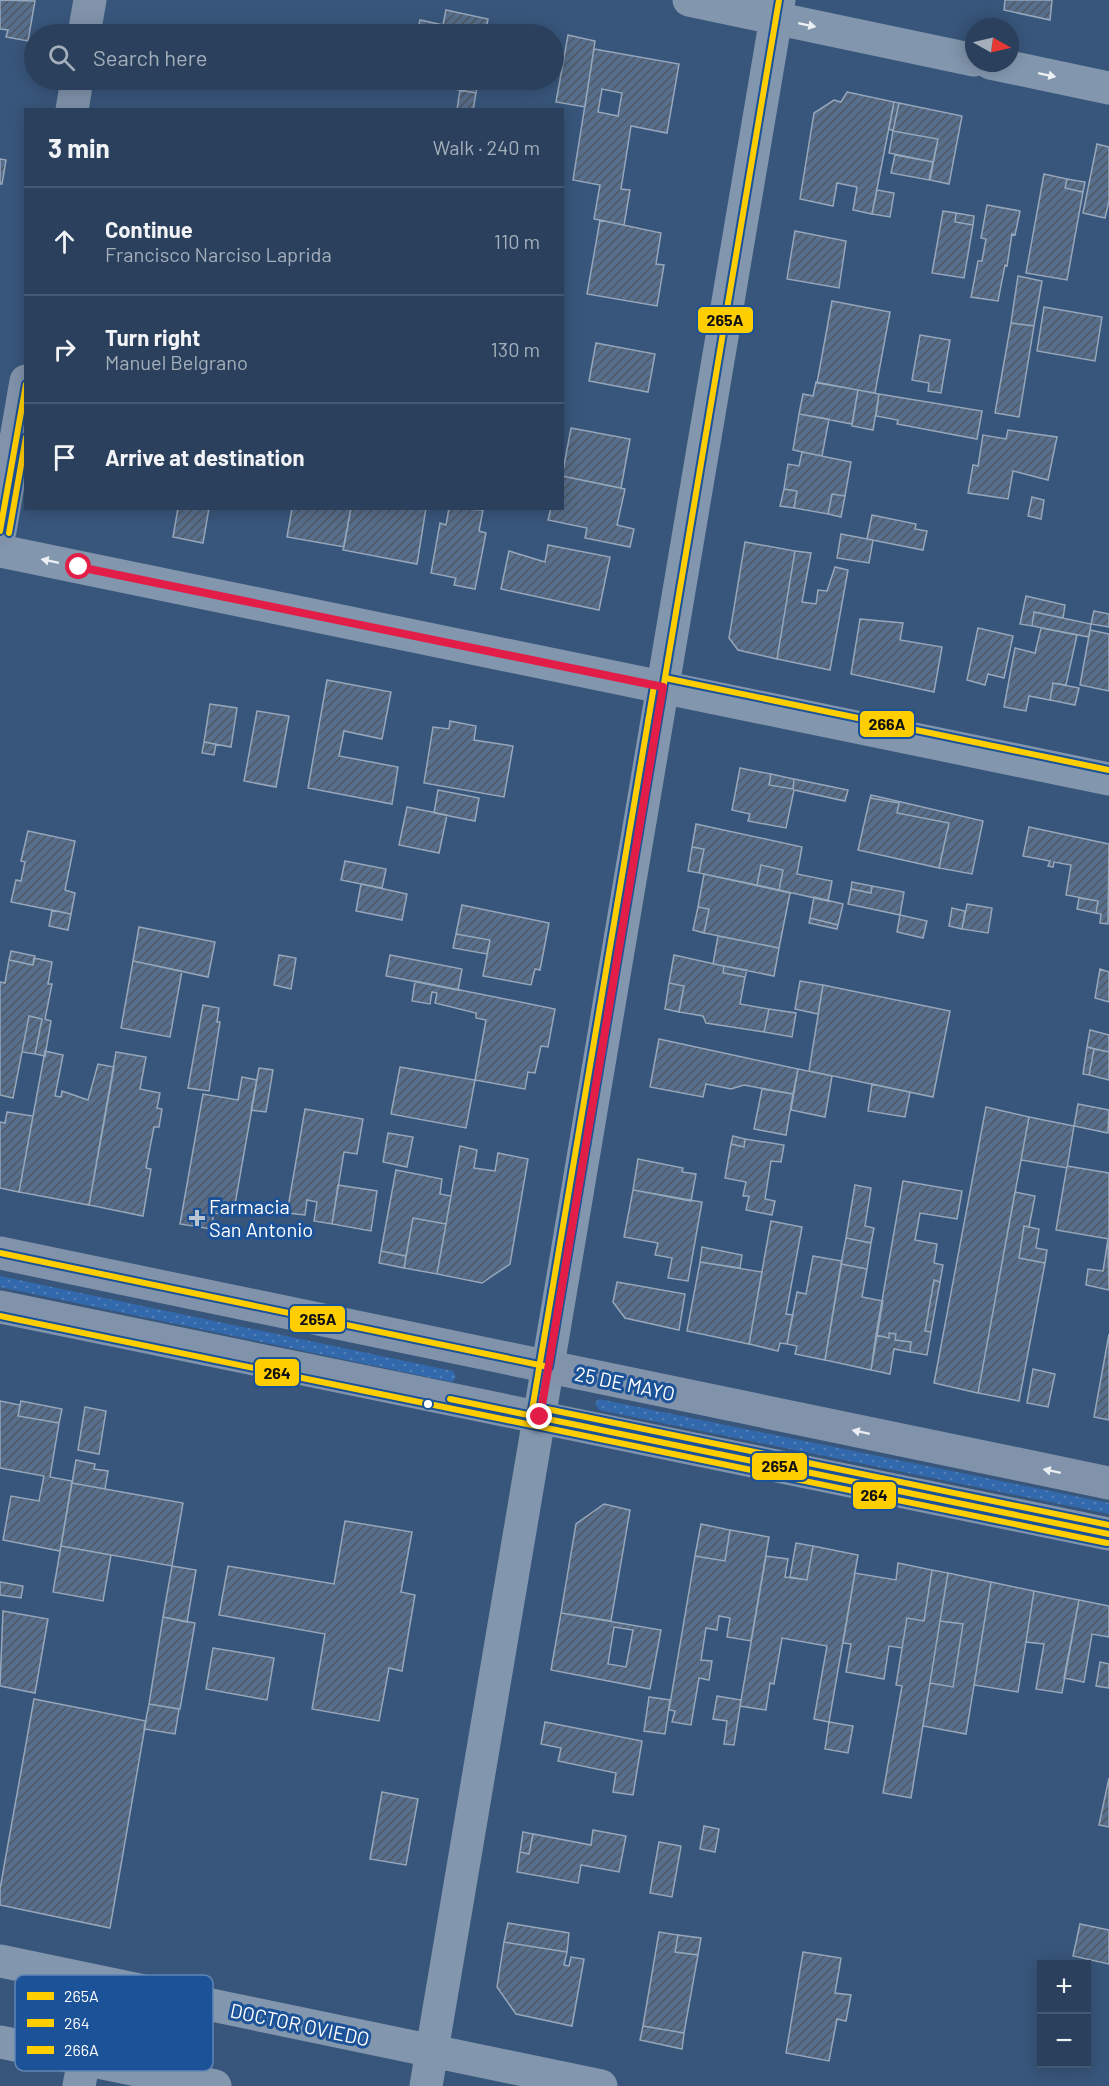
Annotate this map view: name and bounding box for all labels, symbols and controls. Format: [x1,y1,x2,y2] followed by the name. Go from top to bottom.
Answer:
[965,18,1019,72] north arrow
[798,21,817,30] one-way arrow
[24,24,564,90] search box
[45,41,78,74] icon: search
[93,44,207,70] text: Search here
[1038,71,1057,80] one-way arrow
[48,132,110,163] text: 3 min
[433,135,540,159] text: Walk · 240 m
[105,216,193,242] text: Continue
[48,225,81,258] icon: ahead
[494,229,540,253] text: 110 m
[105,242,332,266] text: Francisco Narciso Laprida
[697,306,754,334] line badge: 265A
[707,310,744,329] text: 265A
[105,324,200,350] text: Turn right
[48,333,81,366] icon: right
[491,337,540,361] text: 130 m
[105,350,248,374] text: Manuel Belgrano
[48,441,81,474] icon: arrive
[105,444,304,470] text: Arrive at destination
[65,553,91,579] route start
[41,556,60,565] one-way arrow
[859,710,915,738] line badge: 266A
[869,714,906,733] text: 266A
[209,1194,313,1241] place label: Farmacia San Antonio
[190,1211,204,1225] marker: Farmacia San Antonio
[289,1305,346,1333] line badge: 265A
[300,1309,337,1328] text: 265A
[254,1358,300,1387] line badge: 264
[573,1361,677,1405] street label: 25 DE MAYO
[263,1363,291,1382] text: 264
[422,1398,434,1410] unlabelled marker
[526,1403,552,1429] route end
[852,1426,870,1436] one-way arrow
[751,1452,808,1481] line badge: 265A
[762,1456,799,1475] text: 265A
[1042,1466,1061,1475] one-way arrow
[852,1481,897,1510] line badge: 264
[860,1485,888,1504] text: 264
[1037,1960,1091,2068] map controls
[1037,1960,1091,2014] button: +
[15,1975,213,2071] legend
[64,1986,99,2005] text: 265A
[228,1998,372,2050] street label: DOCTOR OVIEDO
[64,2013,90,2032] text: 264
[1037,2014,1091,2068] button: −
[64,2040,99,2059] text: 266A

